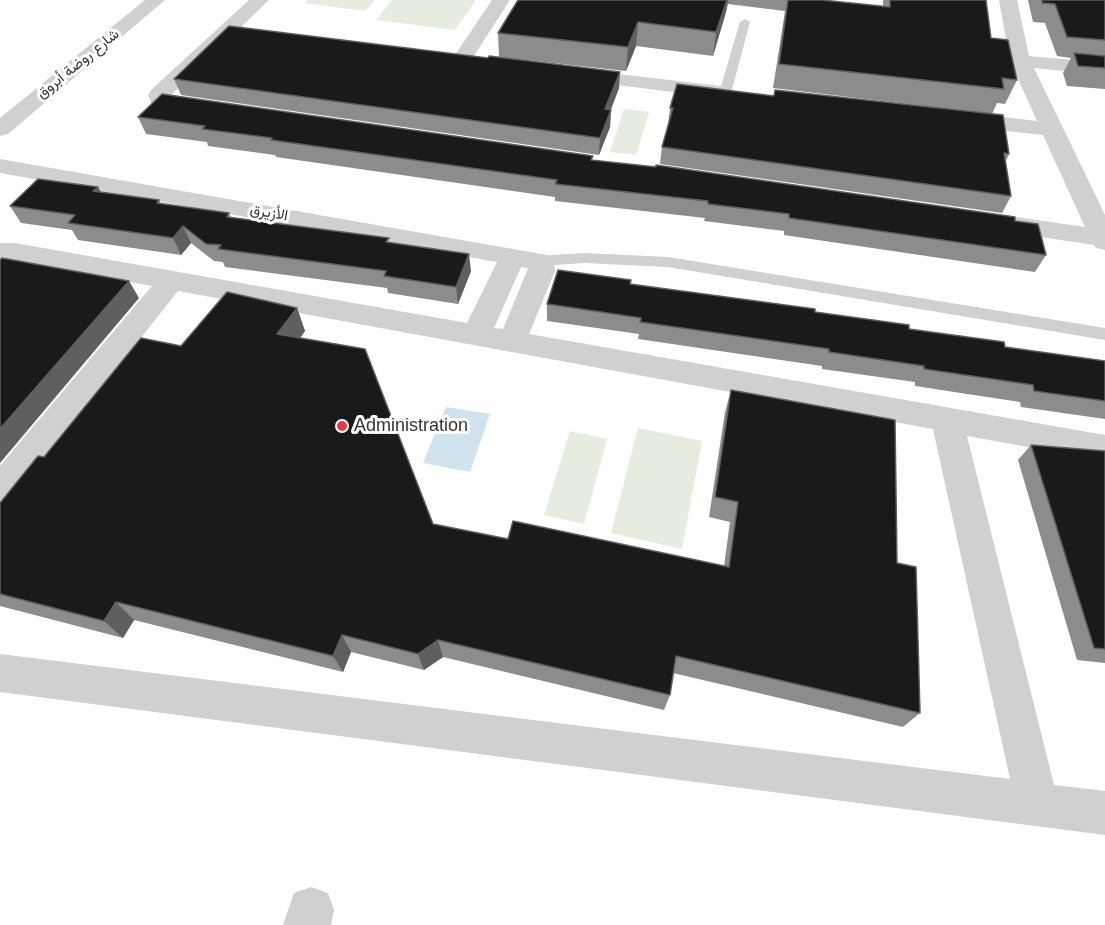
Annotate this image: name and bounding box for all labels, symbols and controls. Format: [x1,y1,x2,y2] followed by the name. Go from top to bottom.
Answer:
[33,25,123,103] street label: شارع روضة أبروق
[249,201,289,225] street label: الأزيرق
[354,415,468,437] place label: Administration
[335,419,349,433] marker: Administration

